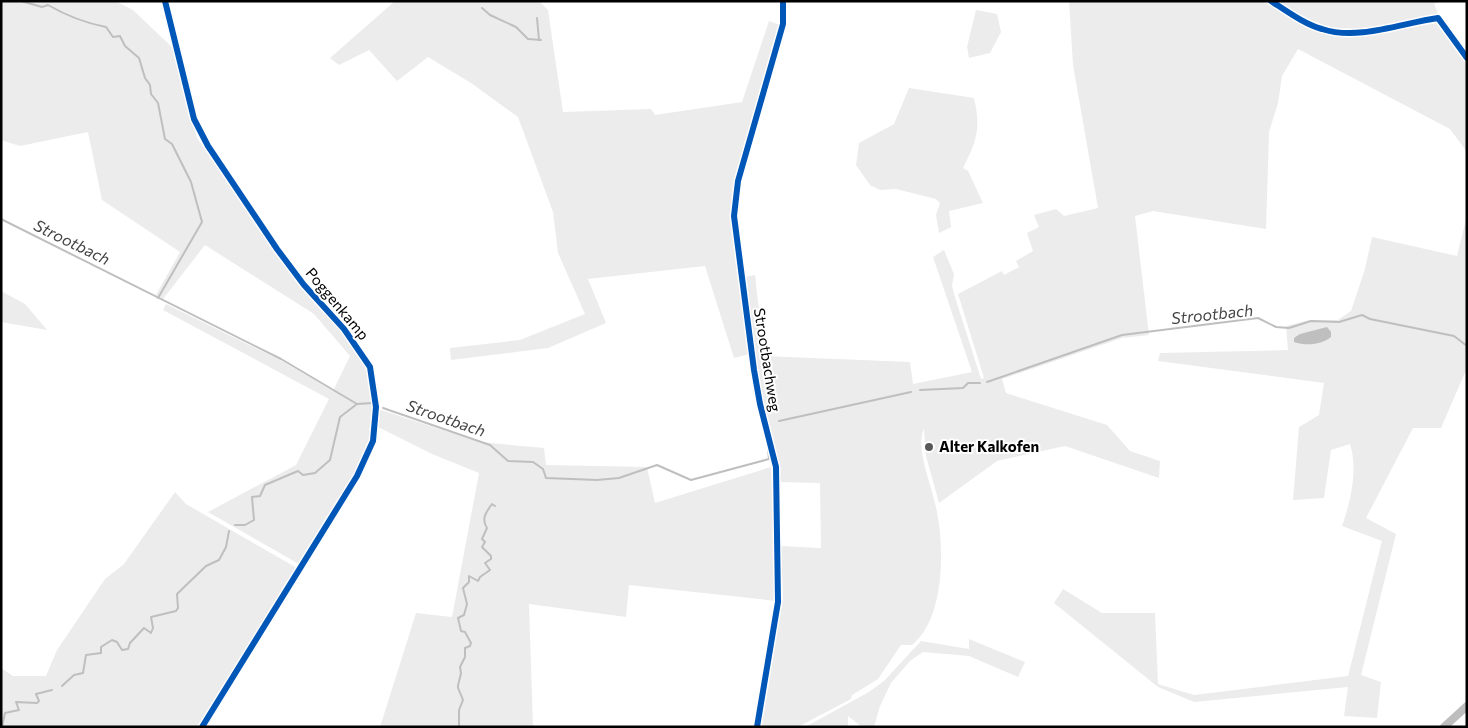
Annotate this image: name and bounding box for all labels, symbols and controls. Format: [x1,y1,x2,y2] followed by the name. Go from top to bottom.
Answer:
[31,215,113,268] water label: Strootbach
[302,264,373,343] street label: Poggenkamp
[1170,300,1254,327] water label: Strootbach
[751,307,785,413] street label: Strootbachweg
[404,395,488,440] water label: Strootbach
[939,437,1039,455] place label: Alter Kalkofen
[923,441,935,453] marker: Alter Kalkofen

